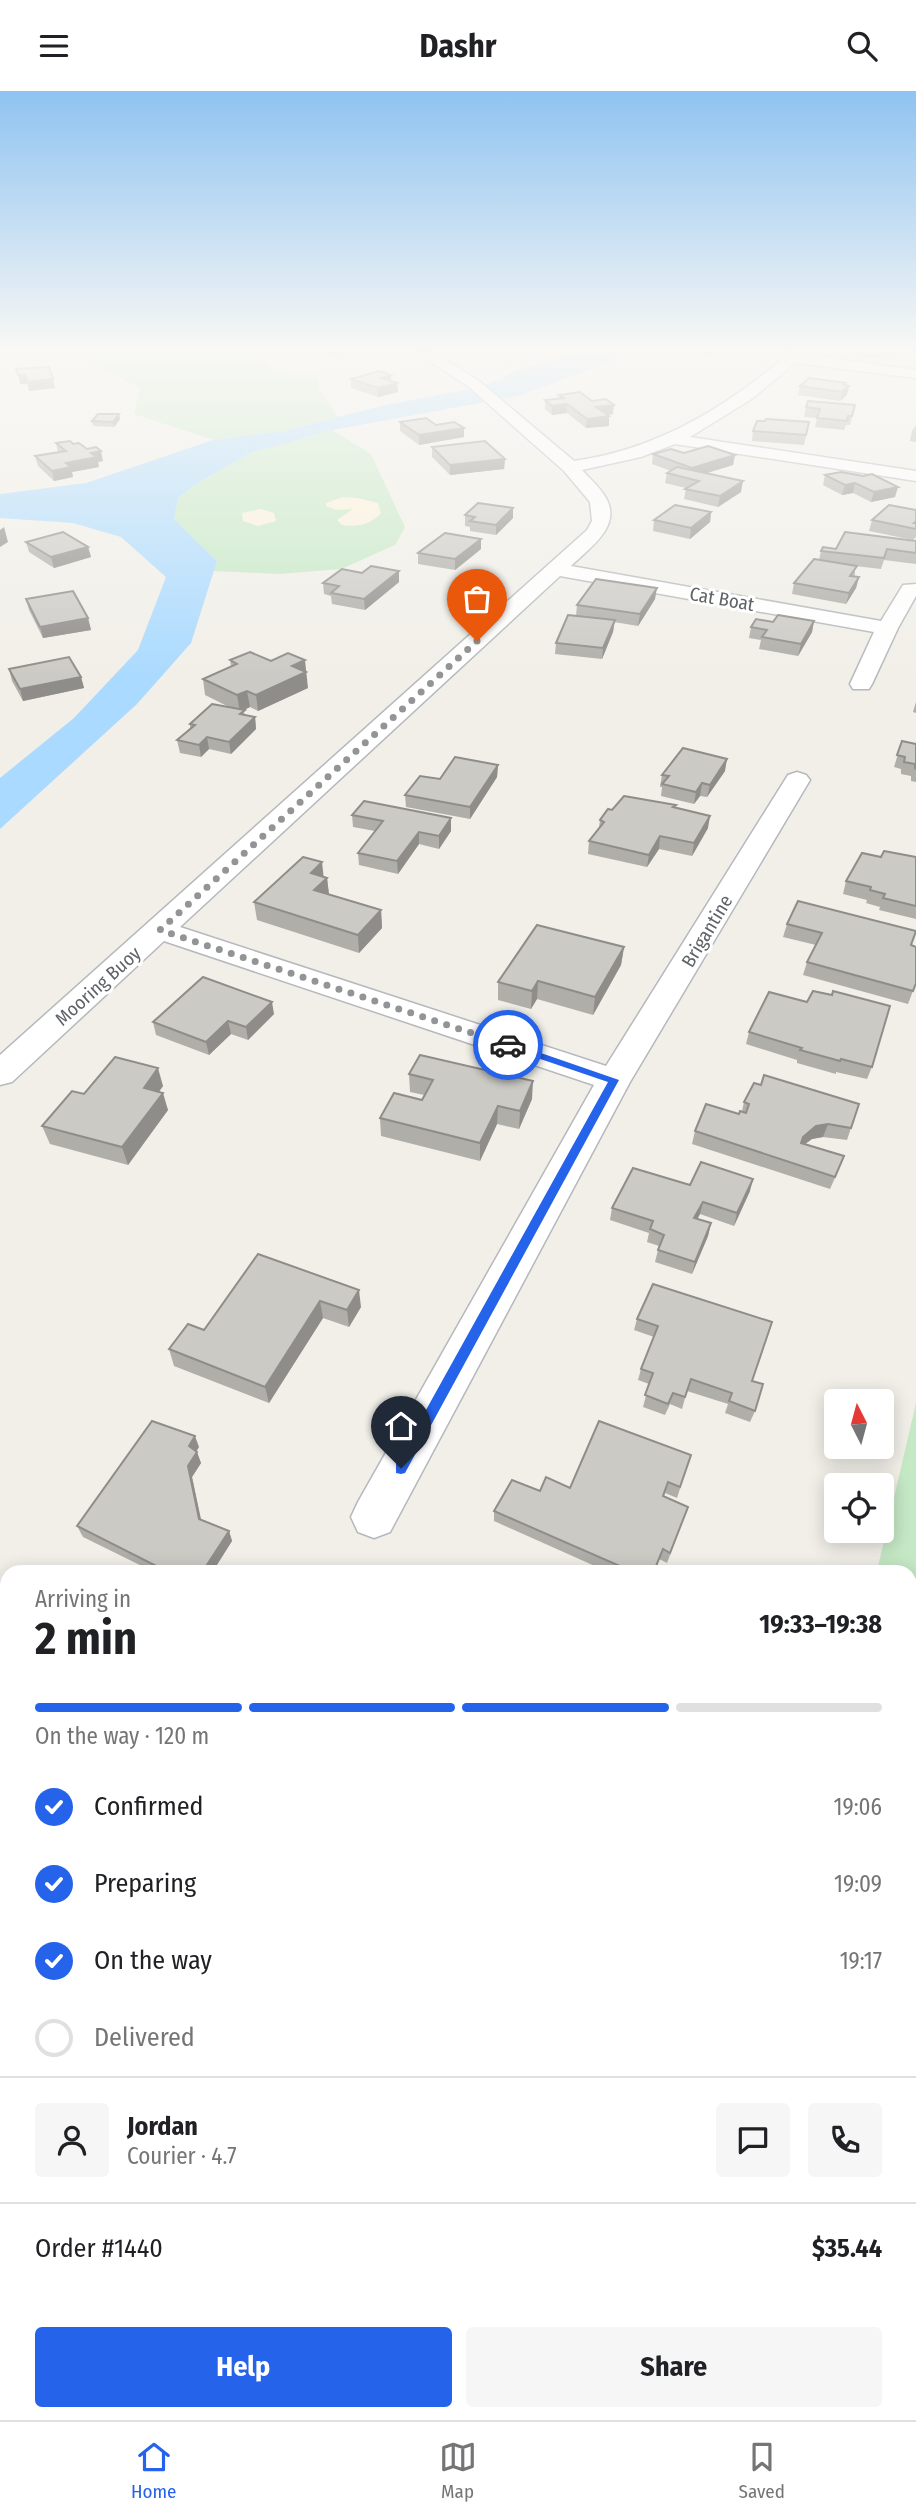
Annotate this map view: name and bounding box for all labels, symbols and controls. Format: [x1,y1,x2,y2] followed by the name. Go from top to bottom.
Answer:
[35,27,73,65] icon: menu
[420,27,496,65] text: Dashr
[843,27,881,65] icon: search
[447,569,507,641] pin
[458,580,496,618] icon: bag
[688,582,757,616] street label: Cat Boat
[677,891,737,971] street label: Brigantine
[51,941,146,1030] street label: Mooring Buoy
[473,1010,543,1080] courier
[489,1026,527,1064] icon: car
[824,1389,894,1459] north arrow
[824,1389,894,1543] map controls
[371,1396,431,1468] pin
[382,1407,420,1445] icon: home
[824,1473,894,1543] button: locate
[35,1585,131,1613] text: Arriving in
[759,1609,882,1640] text: 19:33–19:38
[35,1611,137,1666] text: 2 min
[35,1722,209,1750] text: On the way · 120 m
[35,1788,73,1826] icon: check
[94,1791,204,1822] text: Confirmed
[834,1793,882,1821] text: 19:06
[35,1865,73,1903] icon: check
[94,1868,196,1899] text: Preparing
[834,1870,882,1898] text: 19:09
[35,1942,73,1980] icon: check
[94,1945,212,1976] text: On the way
[840,1947,882,1975] text: 19:17
[94,2022,195,2053] text: Delivered
[35,2103,109,2177] button: person
[716,2103,790,2177] button: chat
[808,2103,882,2177] button: phone
[127,2111,198,2142] text: Jordan
[127,2142,237,2170] text: Courier · 4.7
[35,2233,163,2264] text: Order #1440
[812,2233,882,2264] text: $35.44
[35,2327,452,2407] button: Help
[466,2327,882,2407] button: Share
[131,2438,177,2503] tab: Home
[439,2438,477,2503] tab: Map
[739,2438,785,2503] tab: Saved

